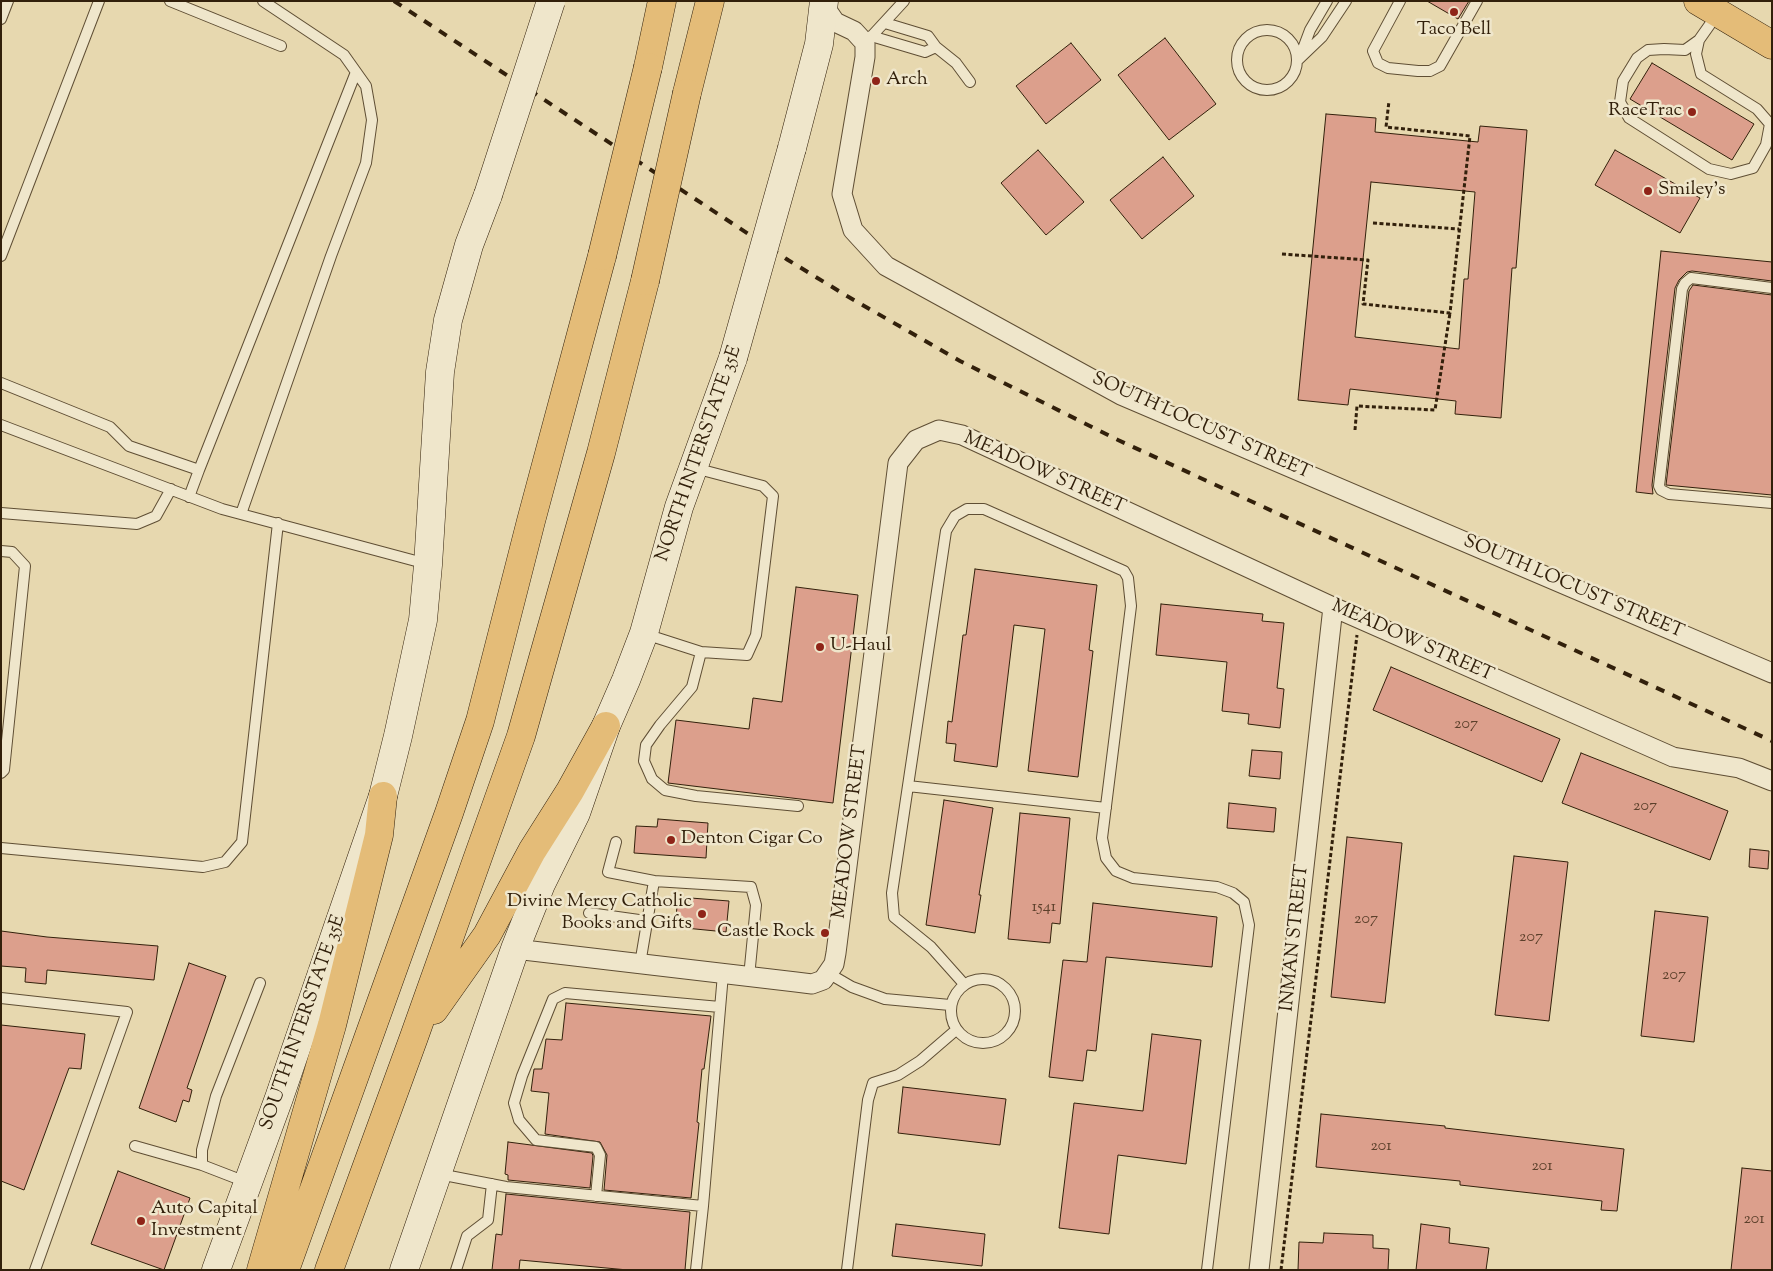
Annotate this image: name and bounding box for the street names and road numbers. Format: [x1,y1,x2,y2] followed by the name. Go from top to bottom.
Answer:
[652,343,748,565] street label: NORTH INTERSTATE 35E
[1088,368,1314,486] street label: SOUTH LOCUST STREET
[959,428,1129,520] street label: MEADOW STREET
[1459,531,1687,645] street label: SOUTH LOCUST STREET
[1327,596,1497,688] street label: MEADOW STREET
[829,744,873,920] street label: MEADOW STREET
[1277,863,1315,1013] street label: INMAN STREET
[256,912,352,1134] street label: SOUTH INTERSTATE 35E

